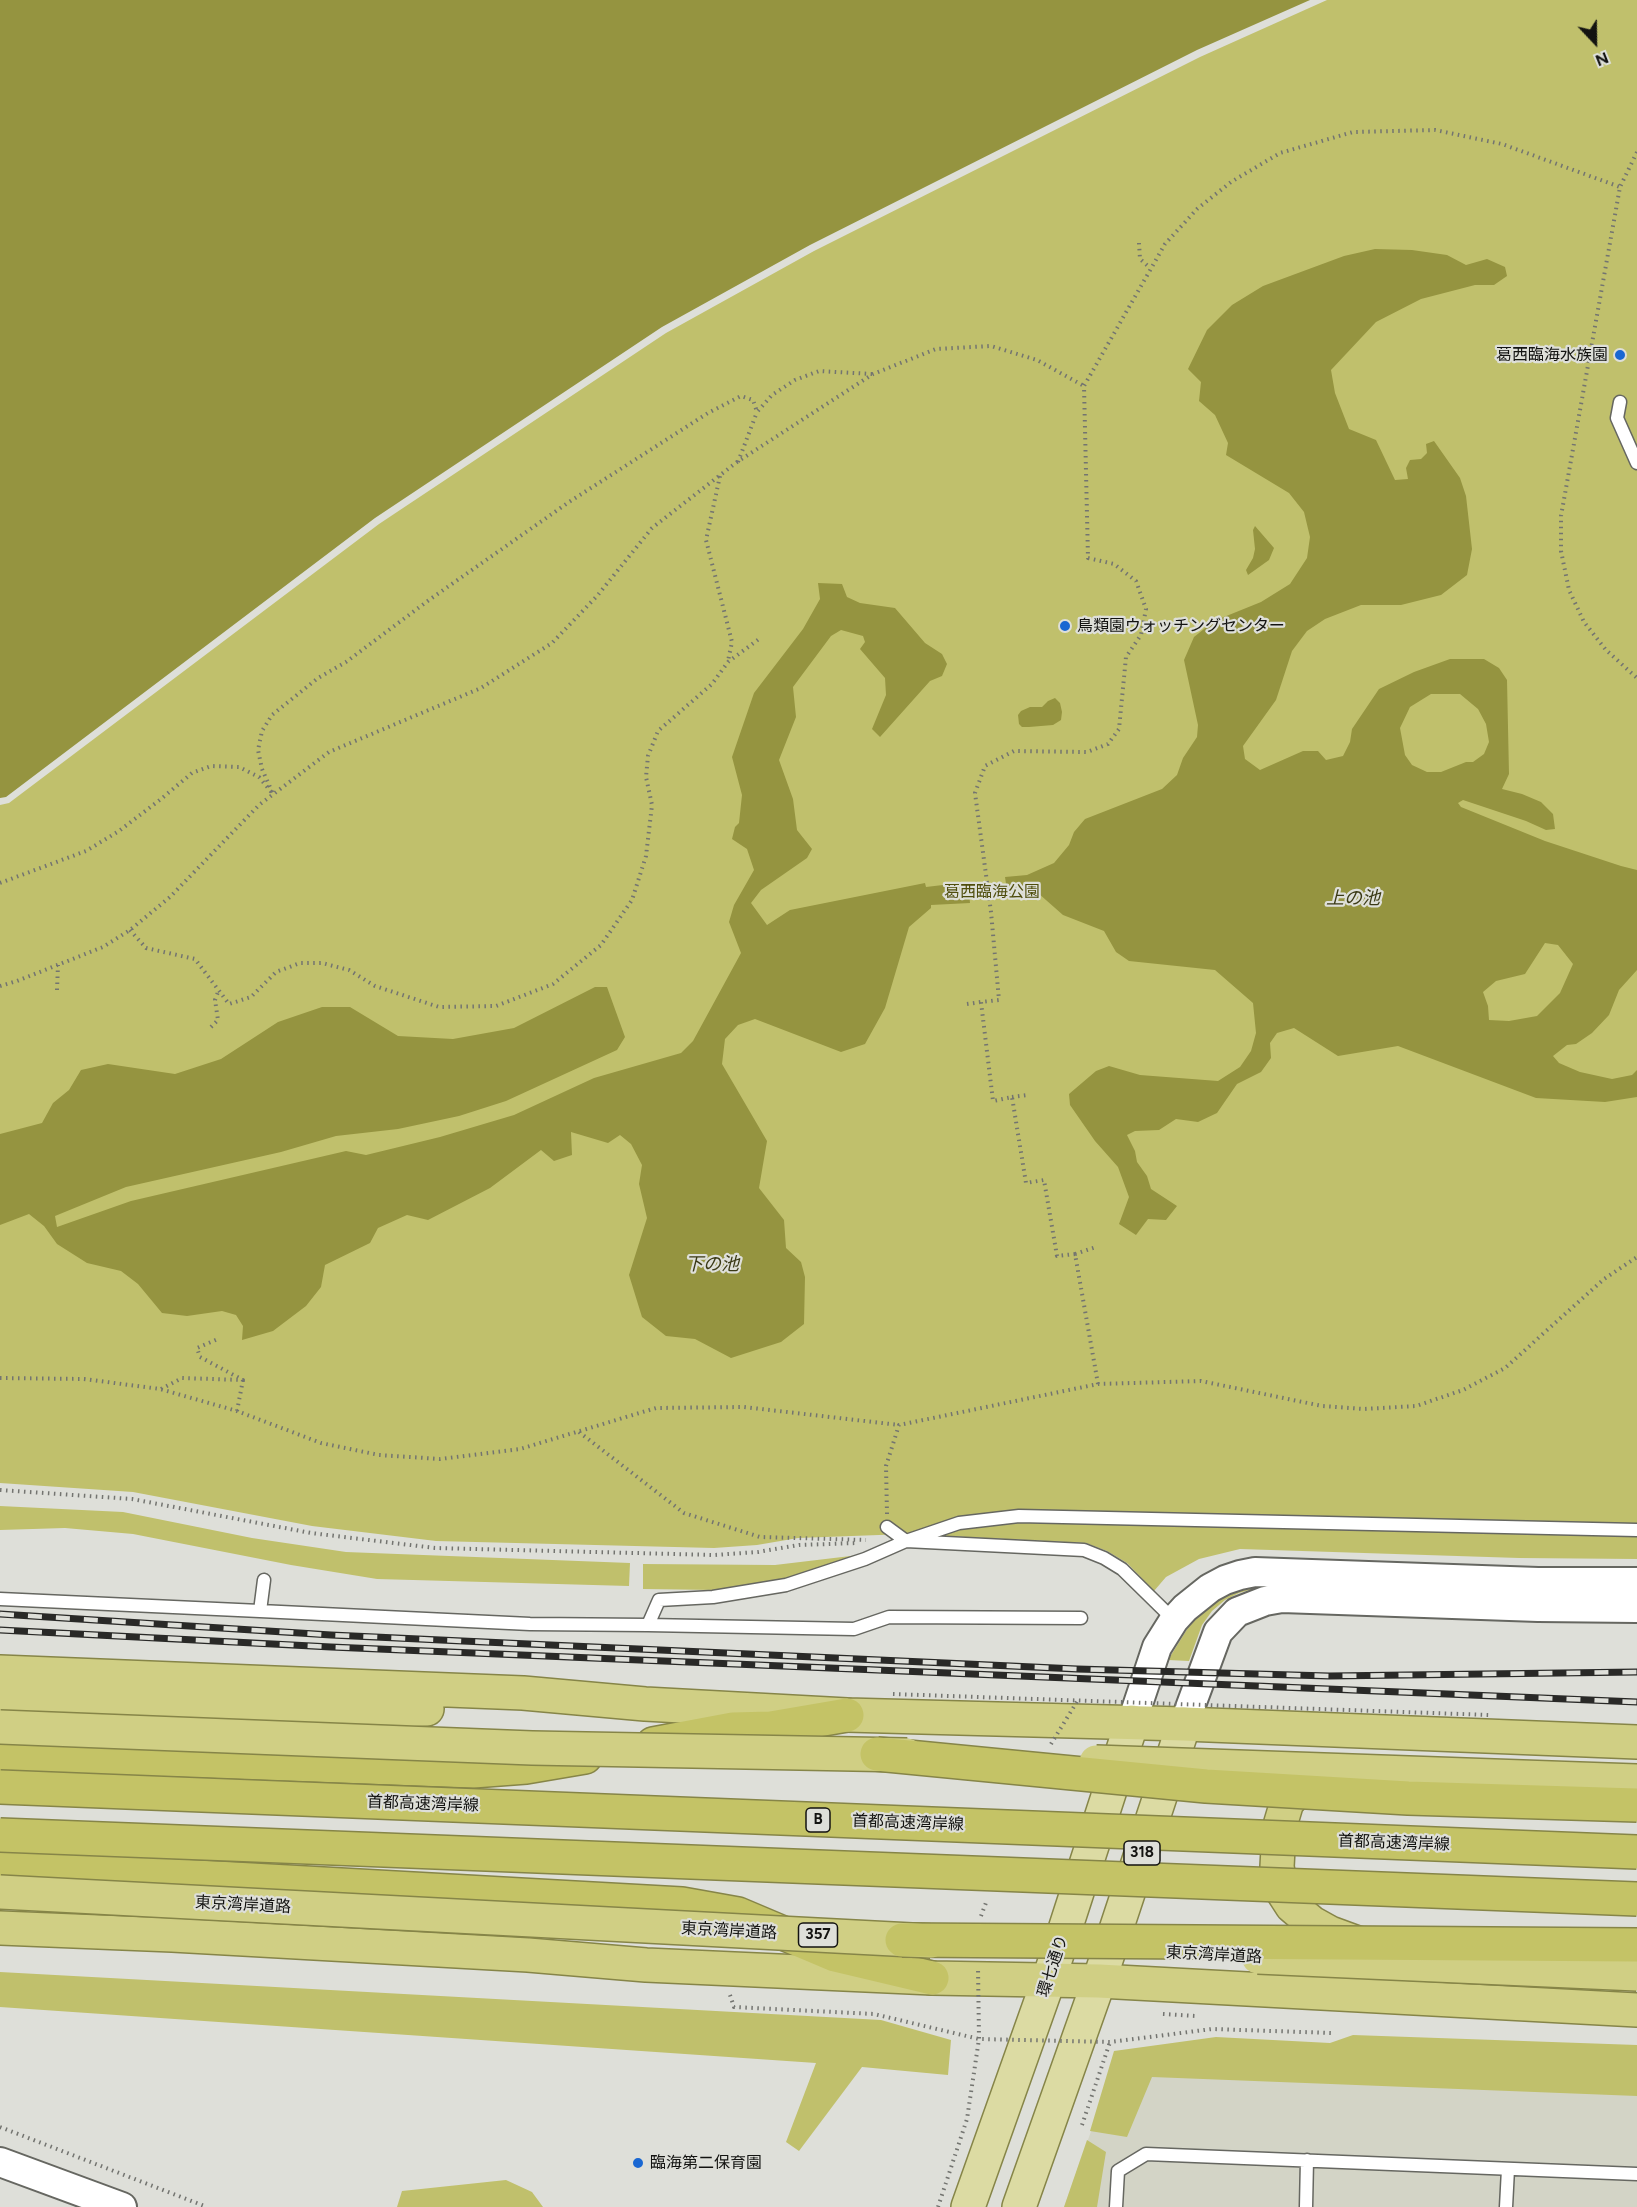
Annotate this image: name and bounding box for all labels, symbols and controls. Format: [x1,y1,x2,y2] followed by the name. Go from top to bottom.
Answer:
[1565,12,1625,72] north arrow
[1593,48,1611,70] text: N
[1496,345,1608,365] place label: 葛西臨海水族園
[1613,348,1627,362] marker: 葛西臨海水族園
[1077,616,1285,636] place label: 鳥類園ウォッチングセンター
[1058,619,1072,633] marker: 鳥類園ウォッチングセンター
[944,882,1040,902] park label: 葛西臨海公園
[1326,888,1380,910] water label: 上の池
[685,1254,739,1276] water label: 下の池
[367,1792,479,1816] street label: 首都高速湾岸線
[806,1808,830,1832] road number: B
[852,1811,964,1835] street label: 首都高速湾岸線
[1338,1831,1450,1855] street label: 首都高速湾岸線
[1124,1841,1160,1865] road number: 318
[195,1893,291,1917] street label: 東京湾岸道路
[681,1919,777,1943] street label: 東京湾岸道路
[798,1923,838,1947] road number: 357
[1034,1933,1072,1999] street label: 環七通り
[1166,1943,1262,1967] street label: 東京湾岸道路
[650,2153,762,2173] place label: 臨海第二保育園
[631,2156,645,2170] marker: 臨海第二保育園

